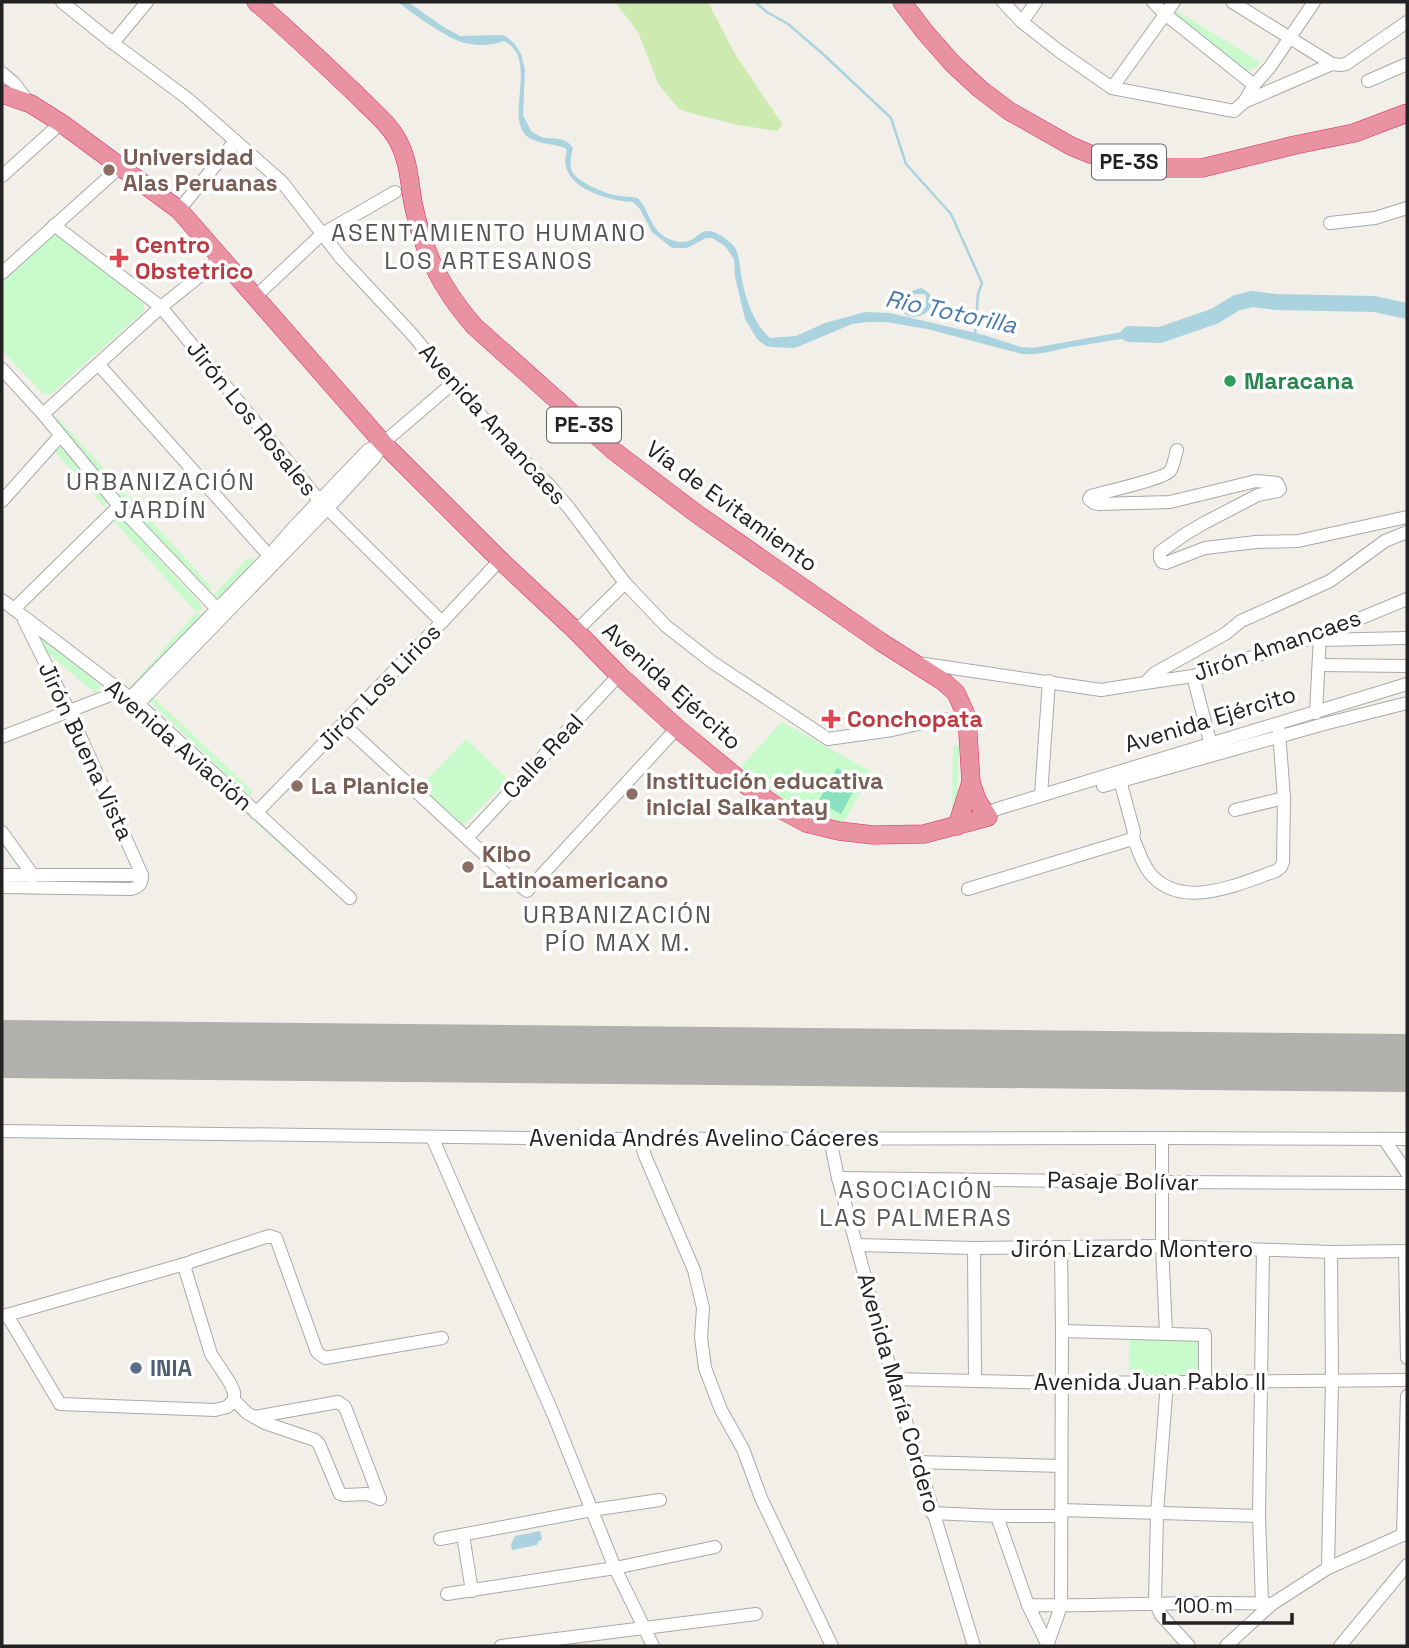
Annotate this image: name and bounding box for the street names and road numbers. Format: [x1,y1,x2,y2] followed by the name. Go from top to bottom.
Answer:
[1092,144,1166,180] road number: PE-3S
[180,334,324,502] street label: Jirón Los Rosales
[413,337,573,511] street label: Avenida Amancaes
[547,408,621,442] road number: PE-3S
[640,434,824,578] street label: Vía de Evitamiento
[1189,602,1365,688] street label: Jirón Amancaes
[596,615,748,757] street label: Avenida Ejército
[311,617,447,757] street label: Jirón Los Lirios
[32,657,140,845] street label: Jirón Buena Vista
[99,673,259,817] street label: Avenida Aviación
[1121,679,1299,759] street label: Avenida Ejército
[496,707,590,805] street label: Calle Real
[529,1123,879,1153] street label: Avenida Andrés Avelino Cáceres
[1047,1165,1199,1197] street label: Pasaje Bolívar
[1011,1234,1253,1264] street label: Jirón Lizardo Montero
[850,1270,948,1516] street label: Avenida María Cordero
[1034,1367,1266,1397] street label: Avenida Juan Pablo II

